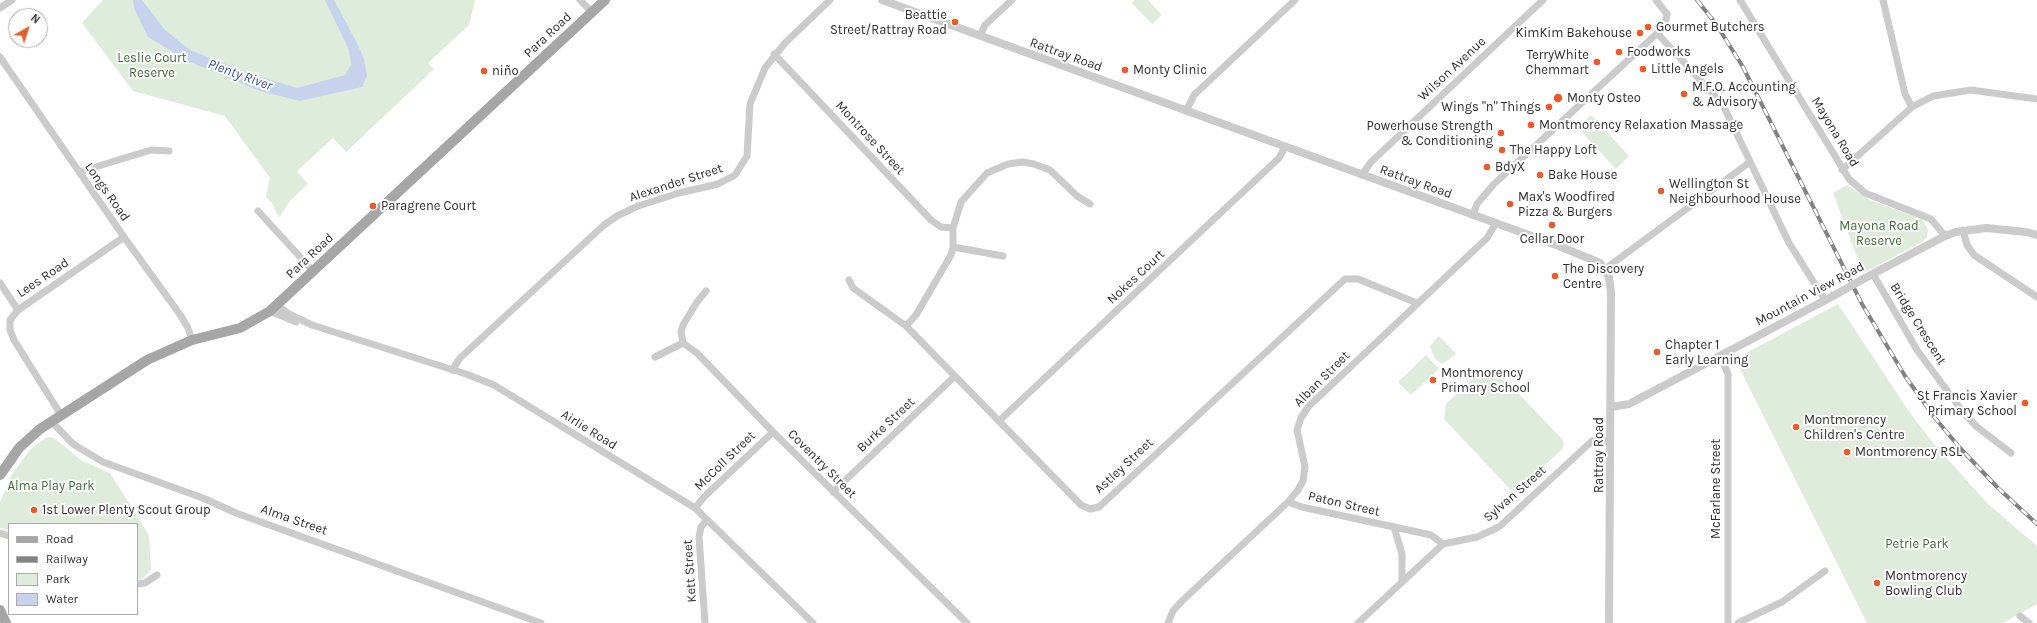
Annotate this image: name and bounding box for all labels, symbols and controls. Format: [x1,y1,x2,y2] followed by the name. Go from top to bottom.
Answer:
[830,7,947,38] place label: Beattie Street/Rattray Road
[8,8,48,48] north arrow
[521,9,575,61] street label: Para Road
[28,12,42,27] text: N
[950,17,960,27] marker: Beattie Street/Rattray Road
[1656,19,1764,35] place label: Gourmet Butchers
[1643,22,1653,32] marker: Gourmet Butchers
[1515,25,1632,41] place label: KimKim Bakehouse
[1635,28,1645,38] marker: KimKim Bakehouse
[1415,34,1489,104] street label: Wilson Avenue
[1028,35,1104,75] street label: Rattray Road
[1627,44,1691,60] place label: Foodworks
[1525,47,1589,78] place label: TerryWhite Chemmart
[1614,47,1624,57] marker: Foodworks
[117,50,187,81] park label: Leslie Court Reserve
[205,56,275,94] water label: Plenty River
[1592,57,1602,67] marker: TerryWhite Chemmart
[1651,61,1724,77] place label: Little Angels
[1133,62,1207,78] place label: Monty Clinic
[492,63,519,79] place label: niño
[1638,64,1648,74] marker: Little Angels
[1120,65,1130,75] marker: Monty Clinic
[479,66,489,76] marker: niño
[1692,79,1796,110] place label: M.F.O. Accounting & Advisory
[1679,89,1689,99] marker: M.F.O. Accounting & Advisory
[1567,90,1641,106] place label: Monty Osteo
[1552,92,1564,104] marker: Monty Osteo
[1808,94,1862,170] street label: Mayona Road
[832,98,908,178] street label: Montrose Street
[1441,99,1541,115] place label: Wings "n" Things
[1544,102,1554,112] marker: Wings "n" Things
[1539,117,1743,133] place label: Montmorency Relaxation Massage
[1366,118,1493,149] place label: Powerhouse Strength & Conditioning
[1526,120,1536,130] marker: Montmorency Relaxation Massage
[1496,128,1506,138] marker: Powerhouse Strength & Conditioning
[1510,142,1597,158] place label: The Happy Loft
[1497,145,1507,155] marker: The Happy Loft
[1495,159,1525,175] place label: BdyX
[81,160,133,224] street label: Longs Road
[627,161,725,205] street label: Alexander Street
[1378,162,1454,202] street label: Rattray Road
[1482,162,1492,172] marker: BdyX
[1548,167,1617,183] place label: Bake House
[1535,170,1545,180] marker: Bake House
[1669,176,1801,207] place label: Wellington St Neighbourhood House
[1656,186,1666,196] marker: Wellington St Neighbourhood House
[1518,189,1615,220] place label: Max's Woodfired Pizza & Burgers
[381,198,476,214] place label: Paragrene Court
[1505,199,1515,209] marker: Max's Woodfired Pizza & Burgers
[368,201,378,211] marker: Paragrene Court
[1839,218,1919,249] park label: Mayona Road Reserve
[1547,220,1557,230] marker: Cellar Door
[283,230,337,282] street label: Para Road
[1520,231,1584,247] place label: Cellar Door
[1104,247,1168,307] street label: Nokes Court
[14,255,72,301] street label: Lees Road
[1753,259,1867,329] street label: Mountain View Road
[1563,261,1644,292] place label: The Discovery Centre
[1550,271,1560,281] marker: The Discovery Centre
[1887,280,1949,368] street label: Bridge Crescent
[1665,337,1748,368] place label: Chapter 1 Early Learning
[1652,347,1662,357] marker: Chapter 1 Early Learning
[1291,348,1353,410] street label: Alban Street
[1441,365,1530,396] place label: Montmorency Primary School
[1428,375,1438,385] marker: Montmorency Primary School
[1917,388,2017,419] place label: St Francis Xavier Primary School
[854,394,918,456] street label: Burke Street
[2020,398,2030,408] marker: St Francis Xavier Primary School
[558,407,620,453] street label: Airlie Road
[1804,412,1905,443] place label: Montmorency Children's Centre
[1591,417,1607,493] street label: Rattray Road
[1791,422,1801,432] marker: Montmorency Children's Centre
[784,426,860,502] street label: Coventry Street
[691,428,759,494] street label: McColl Street
[1092,435,1156,497] street label: Astley Street
[1708,439,1724,539] street label: McFarlane Street
[1855,444,1962,460] place label: Montmorency RSL
[1842,447,1852,457] marker: Montmorency RSL
[1481,463,1549,525] street label: Sylvan Street
[7,478,95,494] park label: Alma Play Park
[1307,488,1381,520] street label: Paton Street
[259,501,329,539] street label: Alma Street
[42,502,211,518] place label: 1st Lower Plenty Scout Group
[29,505,39,515] marker: 1st Lower Plenty Scout Group
[8,523,138,615] legend
[46,532,74,546] text: Road
[1885,536,1949,552] park label: Petrie Park
[680,539,700,603] street label: Kett Street
[46,552,88,566] text: Railway
[1885,568,1967,599] place label: Montmorency Bowling Club
[46,572,70,586] text: Park
[1872,578,1882,588] marker: Montmorency Bowling Club
[46,592,78,606] text: Water

